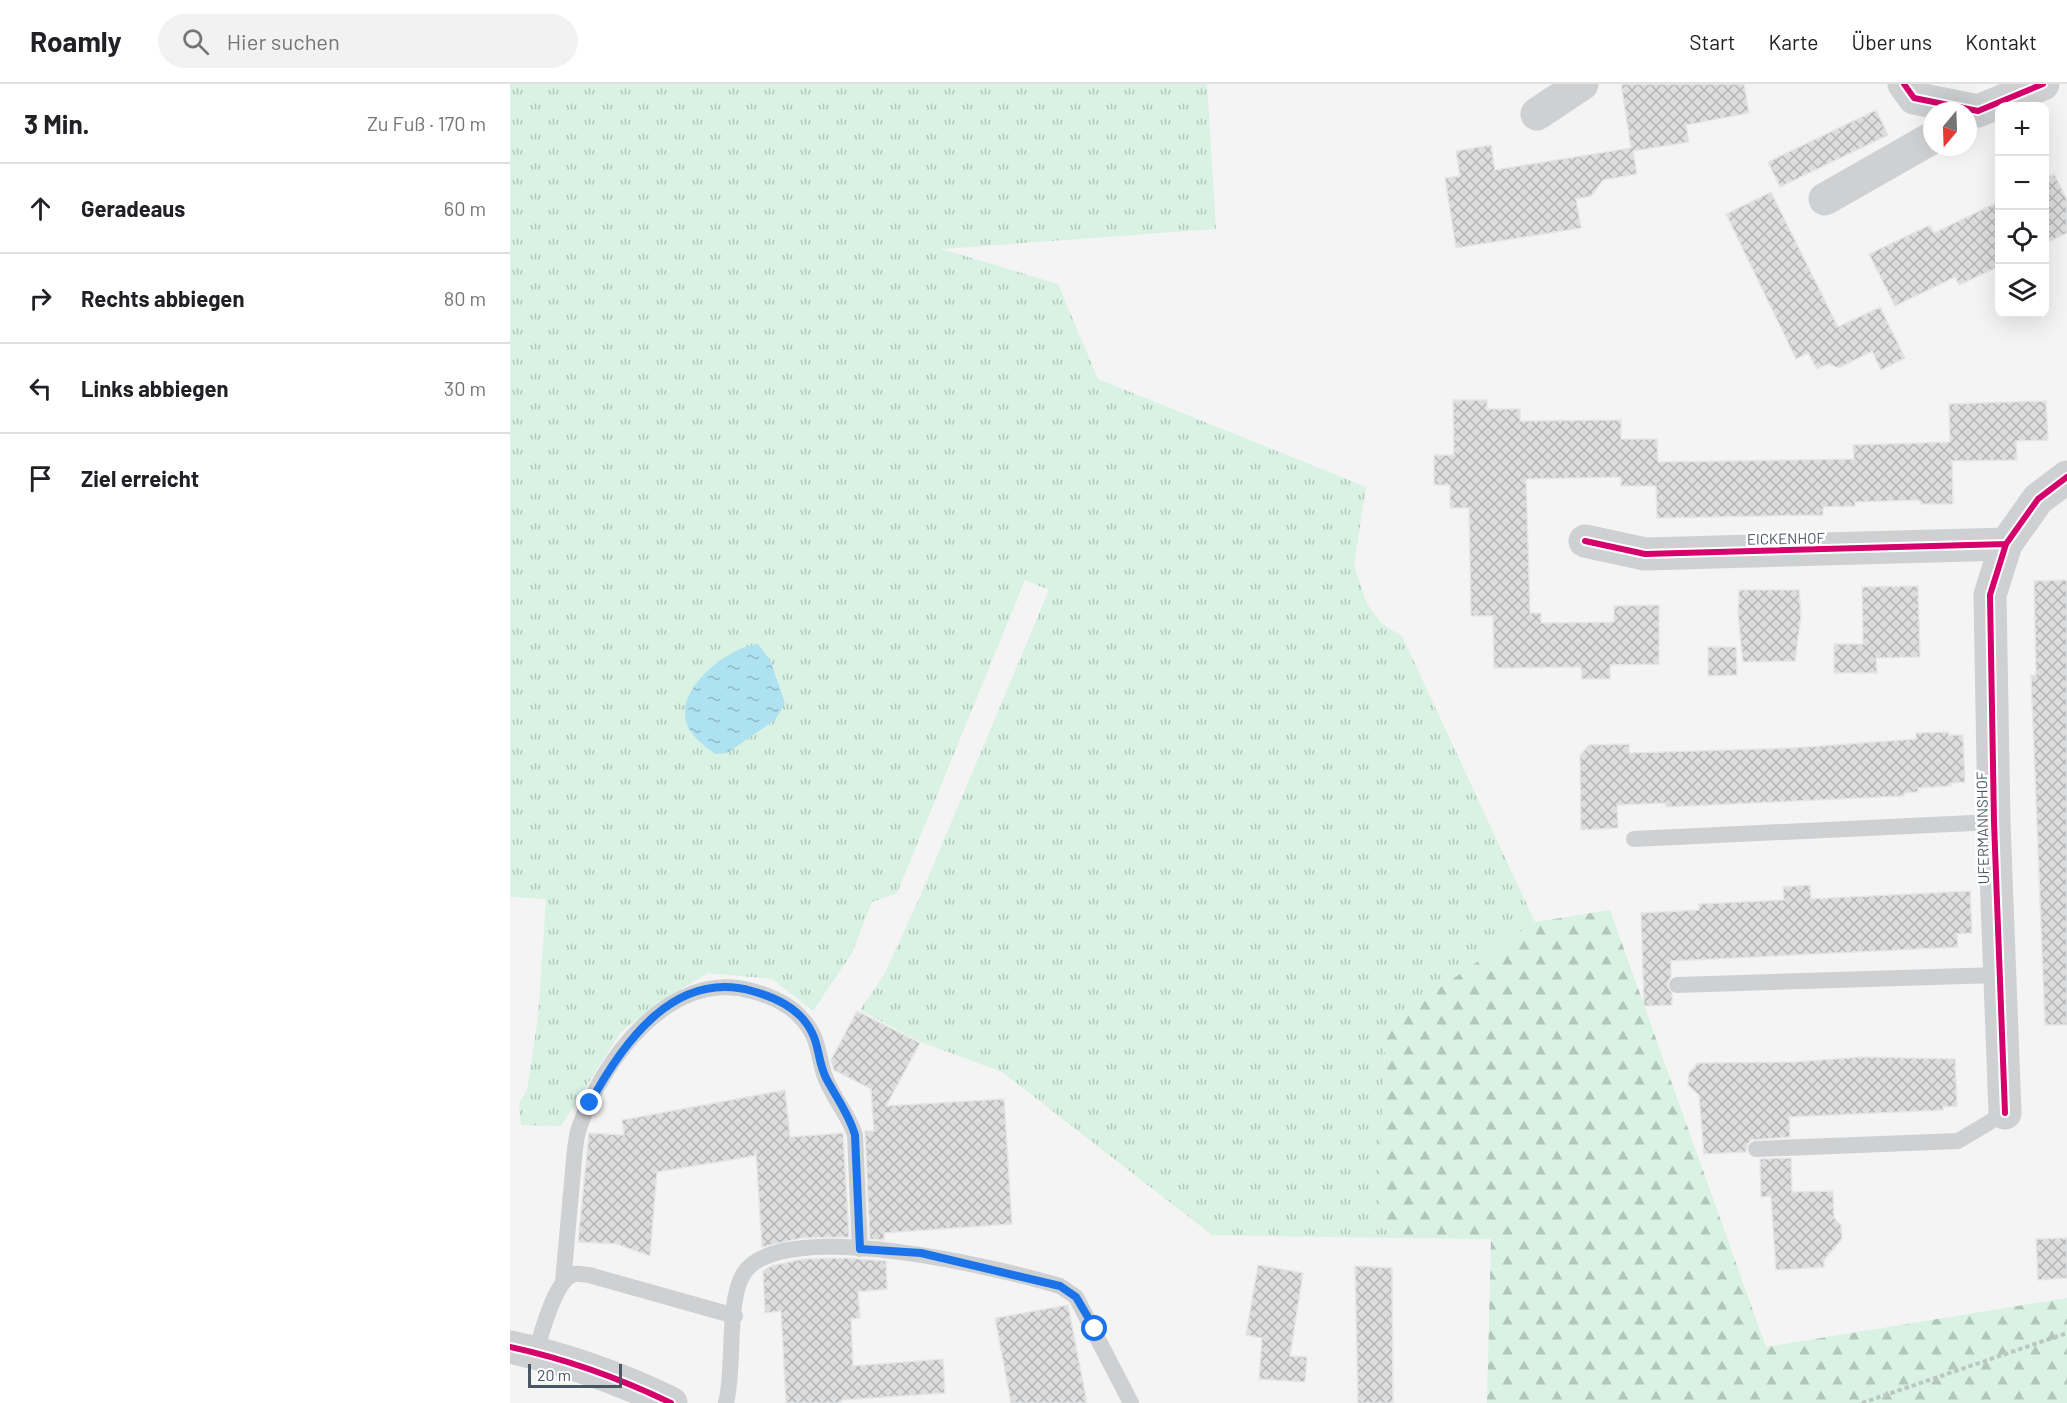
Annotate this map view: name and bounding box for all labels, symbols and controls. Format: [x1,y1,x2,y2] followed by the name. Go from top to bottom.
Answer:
[158,14,578,68] search box
[30,24,122,58] text: Roamly
[179,25,212,58] icon: search
[227,28,340,54] text: Hier suchen
[1689,29,1736,54] text: Start
[1769,29,1819,54] text: Karte
[1852,29,1932,54] text: Über uns
[1965,29,2037,54] text: Kontakt
[1923,102,1977,156] north arrow
[1995,102,2049,318] map controls
[1995,102,2049,156] button: +
[24,108,90,139] text: 3 Min.
[367,111,486,135] text: Zu Fuß · 170 m
[1995,156,2049,210] button: −
[24,192,57,225] icon: ahead
[81,195,185,221] text: Geradeaus
[444,196,486,220] text: 60 m
[1995,210,2049,264] button: locate
[1995,264,2049,318] button: layers
[24,282,57,315] icon: right
[81,285,244,311] text: Rechts abbiegen
[444,286,486,310] text: 80 m
[24,372,57,405] icon: left
[81,375,229,401] text: Links abbiegen
[444,376,486,400] text: 30 m
[24,462,57,495] icon: arrive
[81,465,199,491] text: Ziel erreicht
[1747,528,1826,548] street label: EICKENHOF
[1972,771,1992,885] street label: UFERMANNSHOF
[576,1089,602,1115] route end
[1081,1315,1107,1341] route start
[528,1361,622,1388] scale bar
[537,1365,571,1384] text: 20 m

